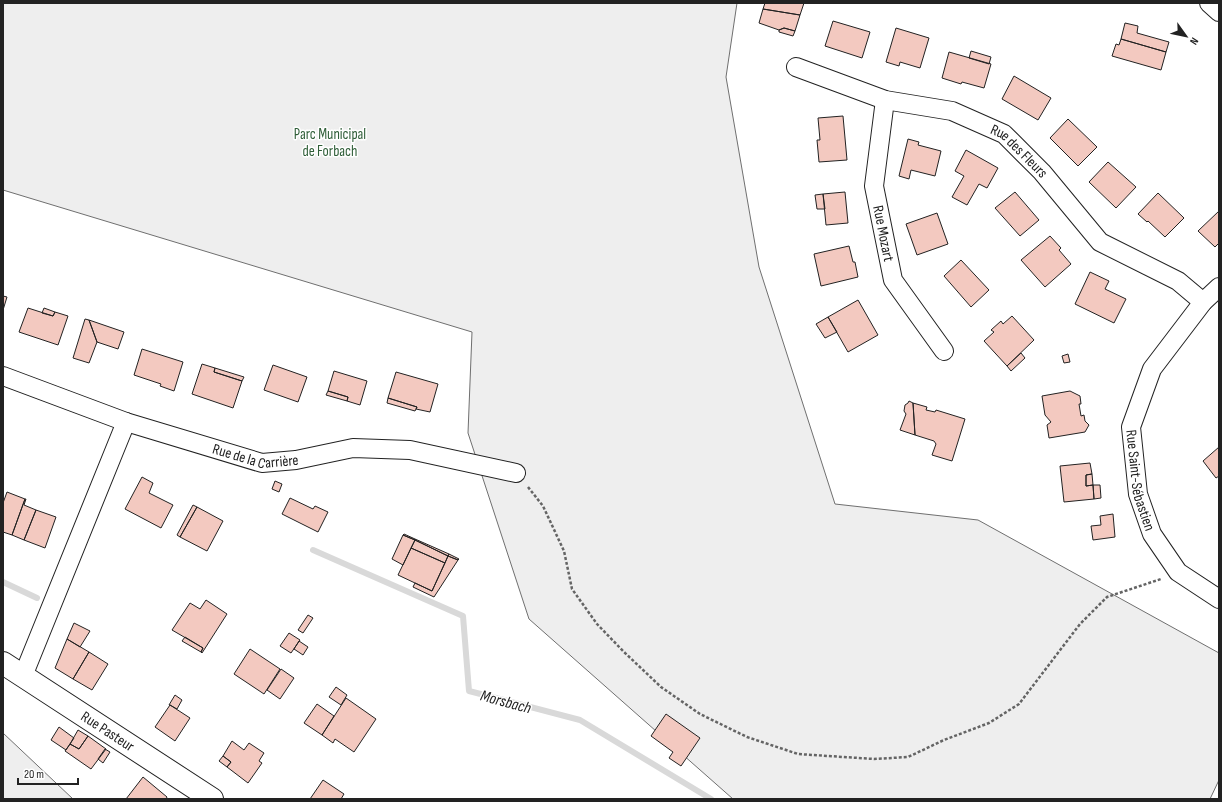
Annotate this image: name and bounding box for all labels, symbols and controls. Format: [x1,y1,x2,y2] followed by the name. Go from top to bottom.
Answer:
[1166,16,1206,56] north arrow
[1187,35,1201,47] text: N
[987,120,1052,182] street label: Rue des Fleurs
[294,125,366,161] park label: Parc Municipal de Forbach
[868,204,898,264] street label: Rue Mozart
[1121,429,1159,533] street label: Rue Saint-Sébastien
[210,440,299,473] street label: Rue de la Carrière
[478,687,533,718] water label: Morsbach
[77,707,138,756] street label: Rue Pasteur
[18,760,78,786] scale bar
[24,767,44,782] text: 20 m

